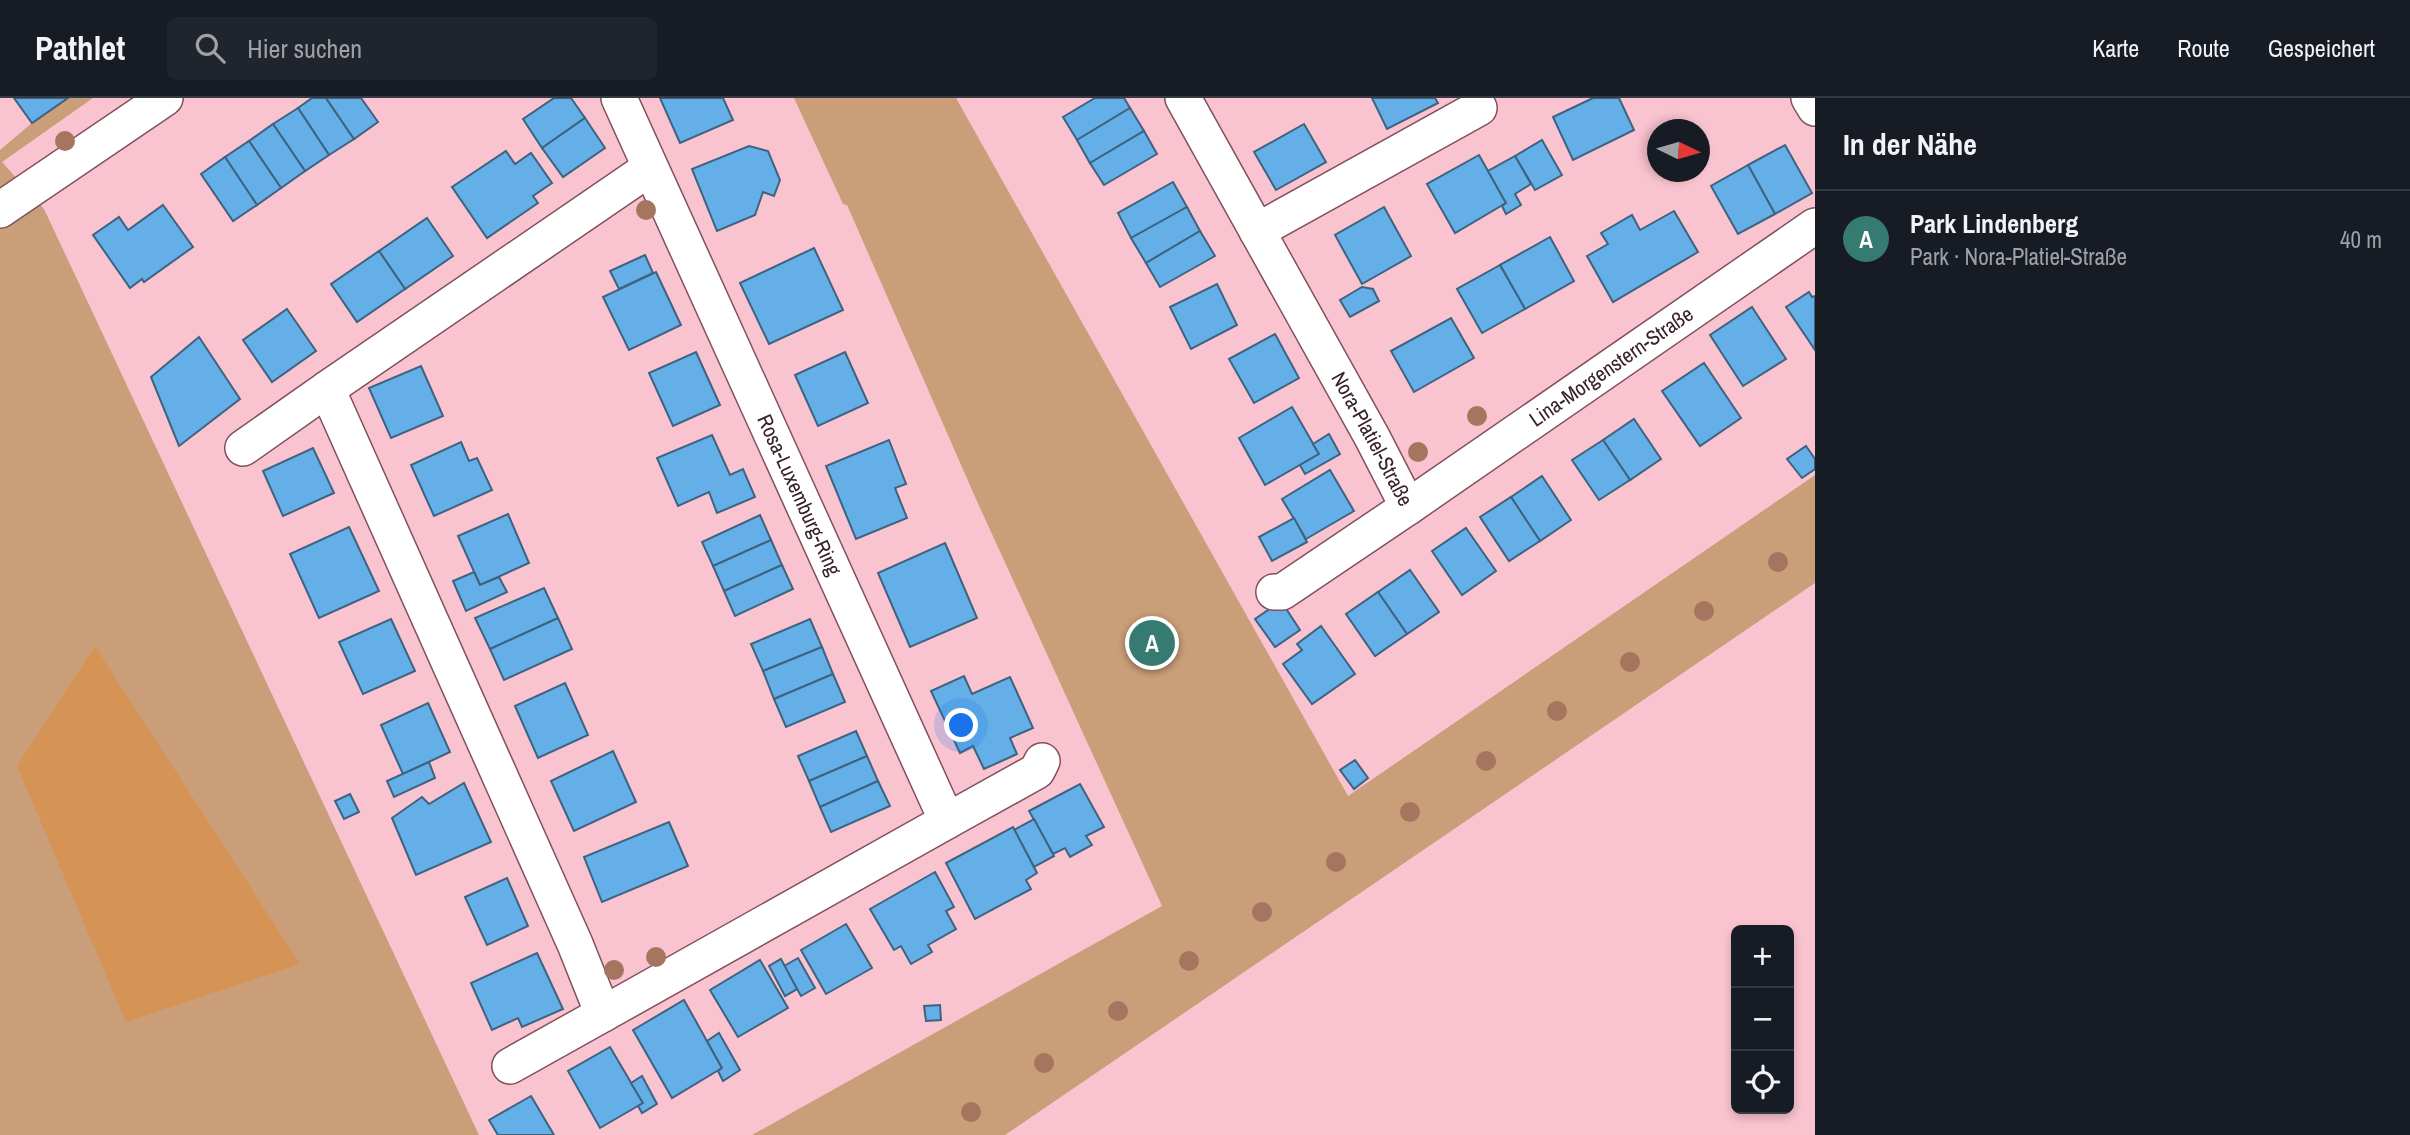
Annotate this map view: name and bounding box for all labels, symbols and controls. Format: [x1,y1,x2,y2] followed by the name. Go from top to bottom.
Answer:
[167,17,657,80] search box
[35,26,125,70] text: Pathlet
[191,29,229,67] icon: search
[247,31,362,66] text: Hier suchen
[2092,32,2139,64] text: Karte
[2177,32,2230,64] text: Route
[2268,32,2375,64] text: Gespeichert
[1647,119,1710,182] north arrow
[1843,124,1977,164] text: In der Nähe
[1910,206,2078,241] text: Park Lindenberg
[1859,224,1873,255] text: A
[2340,224,2382,255] text: 40 m
[1910,241,2127,272] text: Park · Nora-Platiel-Straße
[1523,299,1699,433] street label: Lina-Morgenstern-Straße
[1325,367,1420,511] street label: Nora-Platiel-Straße
[750,410,849,581] street label: Rosa-Luxemburg-Ring
[1129,617,1175,669] pin: A
[944,708,978,742] your location
[1731,925,1794,1114] map controls
[1731,925,1794,988] button: +
[1731,988,1794,1051] button: −
[1731,1051,1794,1114] button: locate

